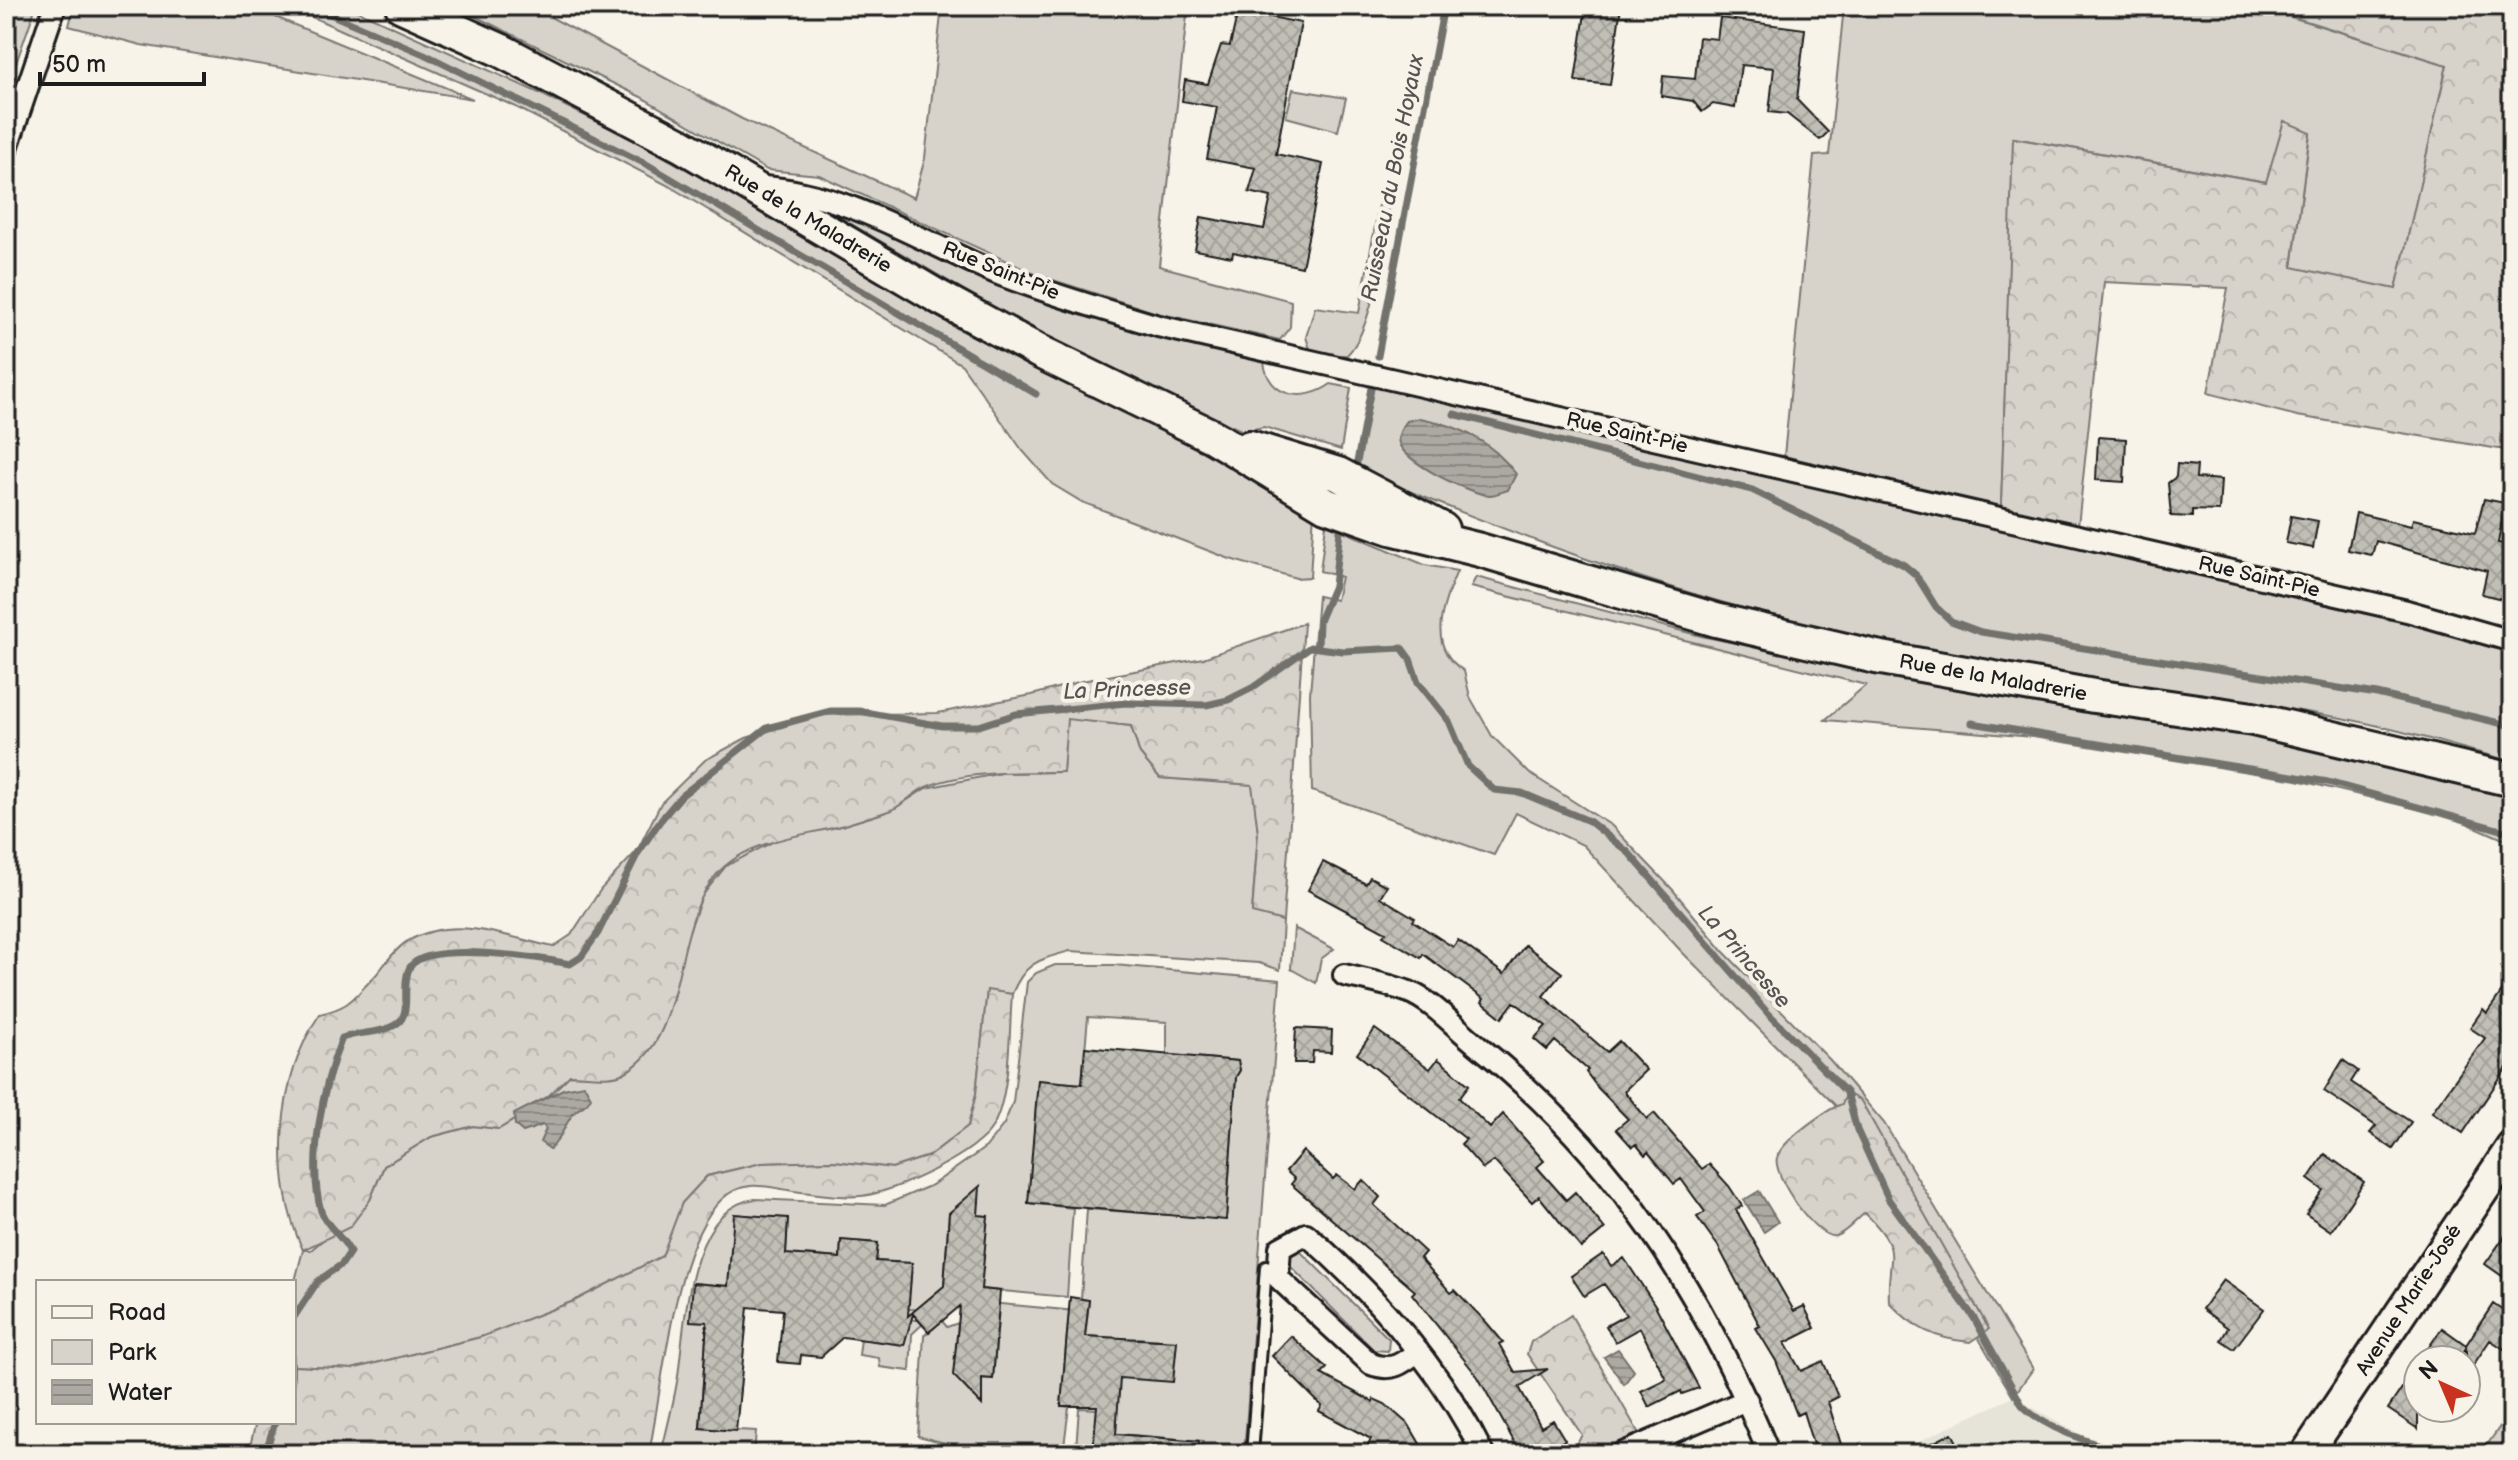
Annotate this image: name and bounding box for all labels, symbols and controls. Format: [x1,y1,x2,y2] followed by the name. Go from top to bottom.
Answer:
[40,36,204,86] scale bar
[52,50,106,79] text: 50 m
[1356,51,1430,304] water label: Ruisseau du Bois Hoyaux
[720,160,896,278] street label: Rue de la Maladrerie
[939,237,1063,305] street label: Rue Saint-Pie
[1564,407,1690,459] street label: Rue Saint-Pie
[2196,551,2322,603] street label: Rue Saint-Pie
[1897,650,2089,706] street label: Rue de la Maladrerie
[1063,674,1192,706] water label: La Princesse
[1692,900,1796,1014] water label: La Princesse
[2351,1220,2467,1380] street label: Avenue Marie-José
[36,1280,296,1424] legend
[108,1298,166,1327] text: Road
[108,1338,156,1367] text: Park
[2402,1344,2482,1424] north arrow
[2414,1355,2444,1386] text: N
[108,1378,172,1407] text: Water

